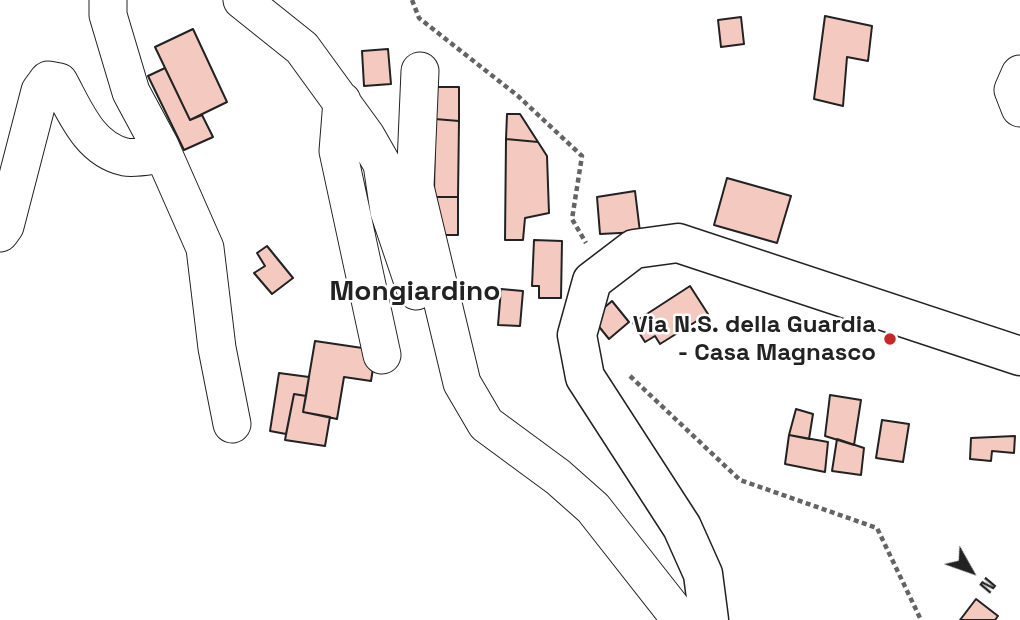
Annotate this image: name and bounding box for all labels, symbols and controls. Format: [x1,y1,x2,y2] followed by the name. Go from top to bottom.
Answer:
[330,275,500,309] district label: Mongiardino
[633,311,876,367] place label: Via N.S. della Guardia - Casa Magnasco
[882,331,898,347] marker: Via N.S. della Guardia - Casa Magnasco
[936,536,1006,606] north arrow
[974,572,1001,598] text: N

